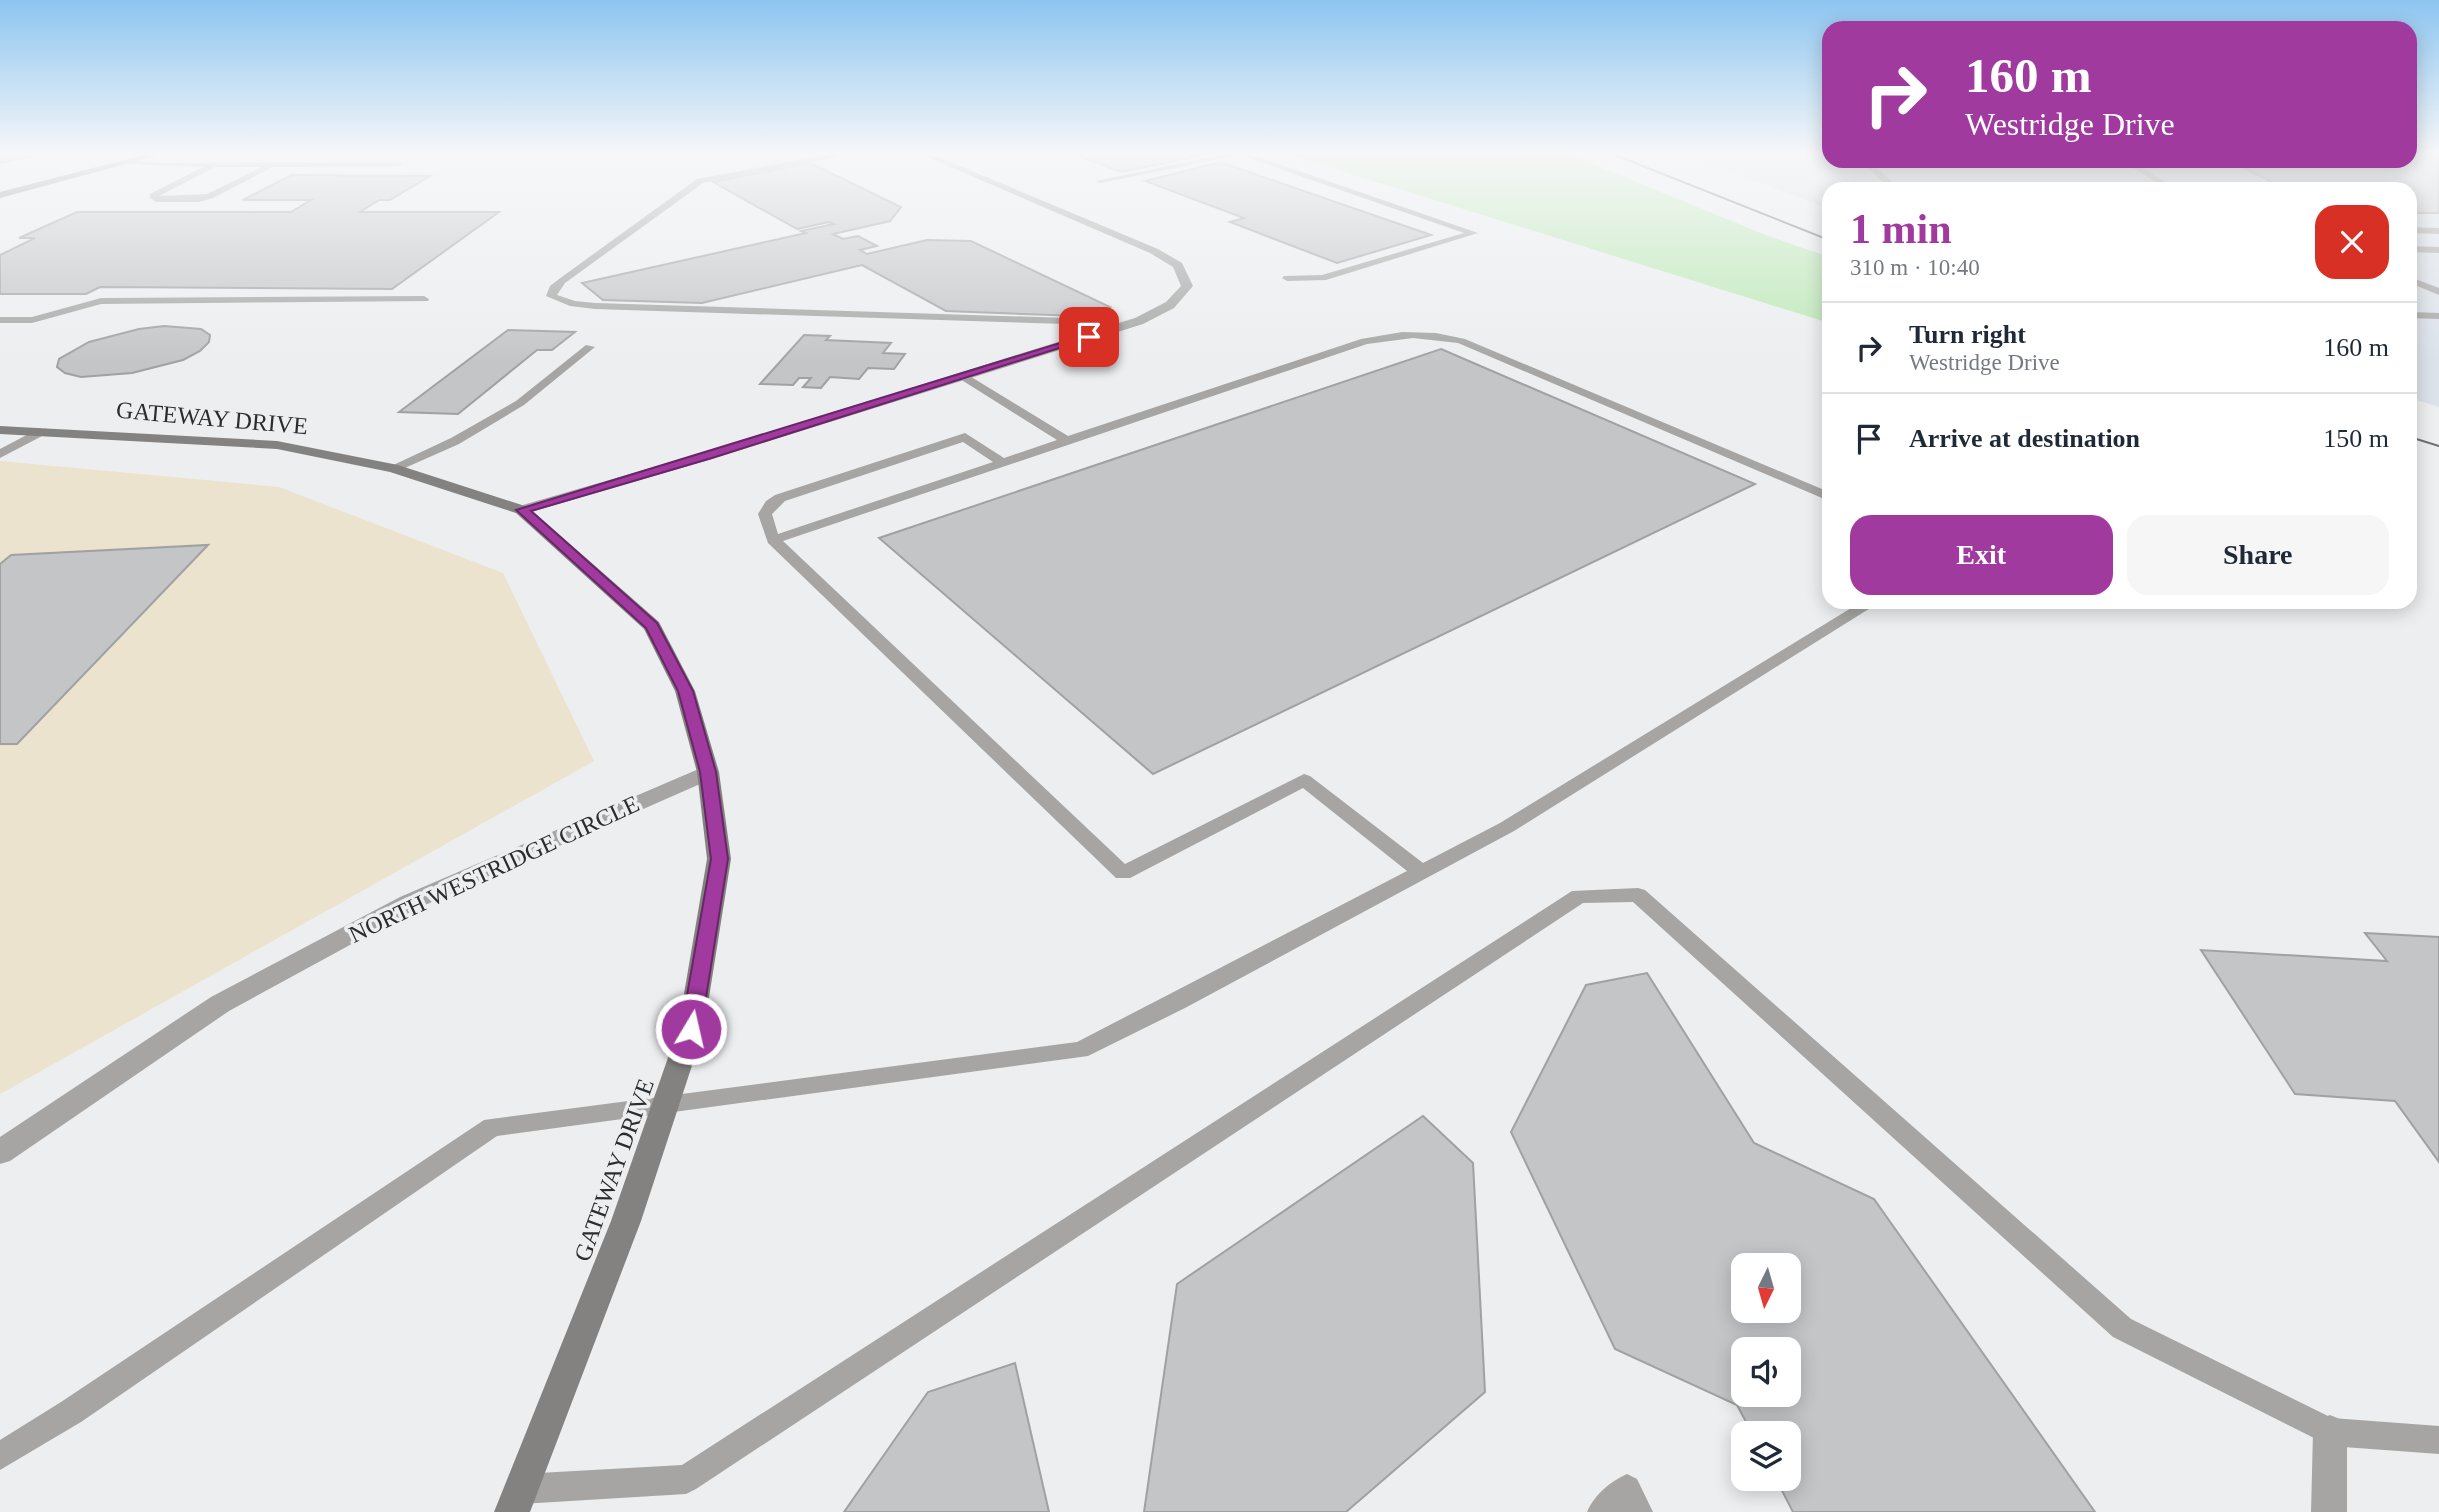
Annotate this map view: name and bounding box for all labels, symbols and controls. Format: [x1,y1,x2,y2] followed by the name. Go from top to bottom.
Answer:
[1965,48,2092,103] text: 160 m
[1850,49,1941,140] icon: right
[1965,106,2175,142] text: Westridge Drive
[2315,205,2389,279] button: close
[1850,206,1952,252] text: 1 min
[1850,255,1980,280] text: 310 m · 10:40
[1059,307,1119,367] pin
[1070,318,1108,356] icon: arrive
[1909,320,2026,349] text: Turn right
[1850,329,1888,367] icon: right
[2323,333,2389,362] text: 160 m
[1909,350,2060,375] text: Westridge Drive
[115,397,309,439] street label: GATEWAY DRIVE
[1850,420,1888,458] icon: arrive
[1909,424,2140,453] text: Arrive at destination
[2323,424,2389,453] text: 150 m
[1850,515,2113,595] button: Exit
[2127,515,2389,595] button: Share
[345,790,643,948] street label: NORTH WESTRIDGE CIRCLE
[654,992,728,1066] position arrow
[569,1075,659,1265] street label: GATEWAY DRIVE
[1731,1253,1801,1323] north arrow
[1731,1253,1801,1491] map controls
[1731,1337,1801,1407] button: sound
[1731,1421,1801,1491] button: layers

